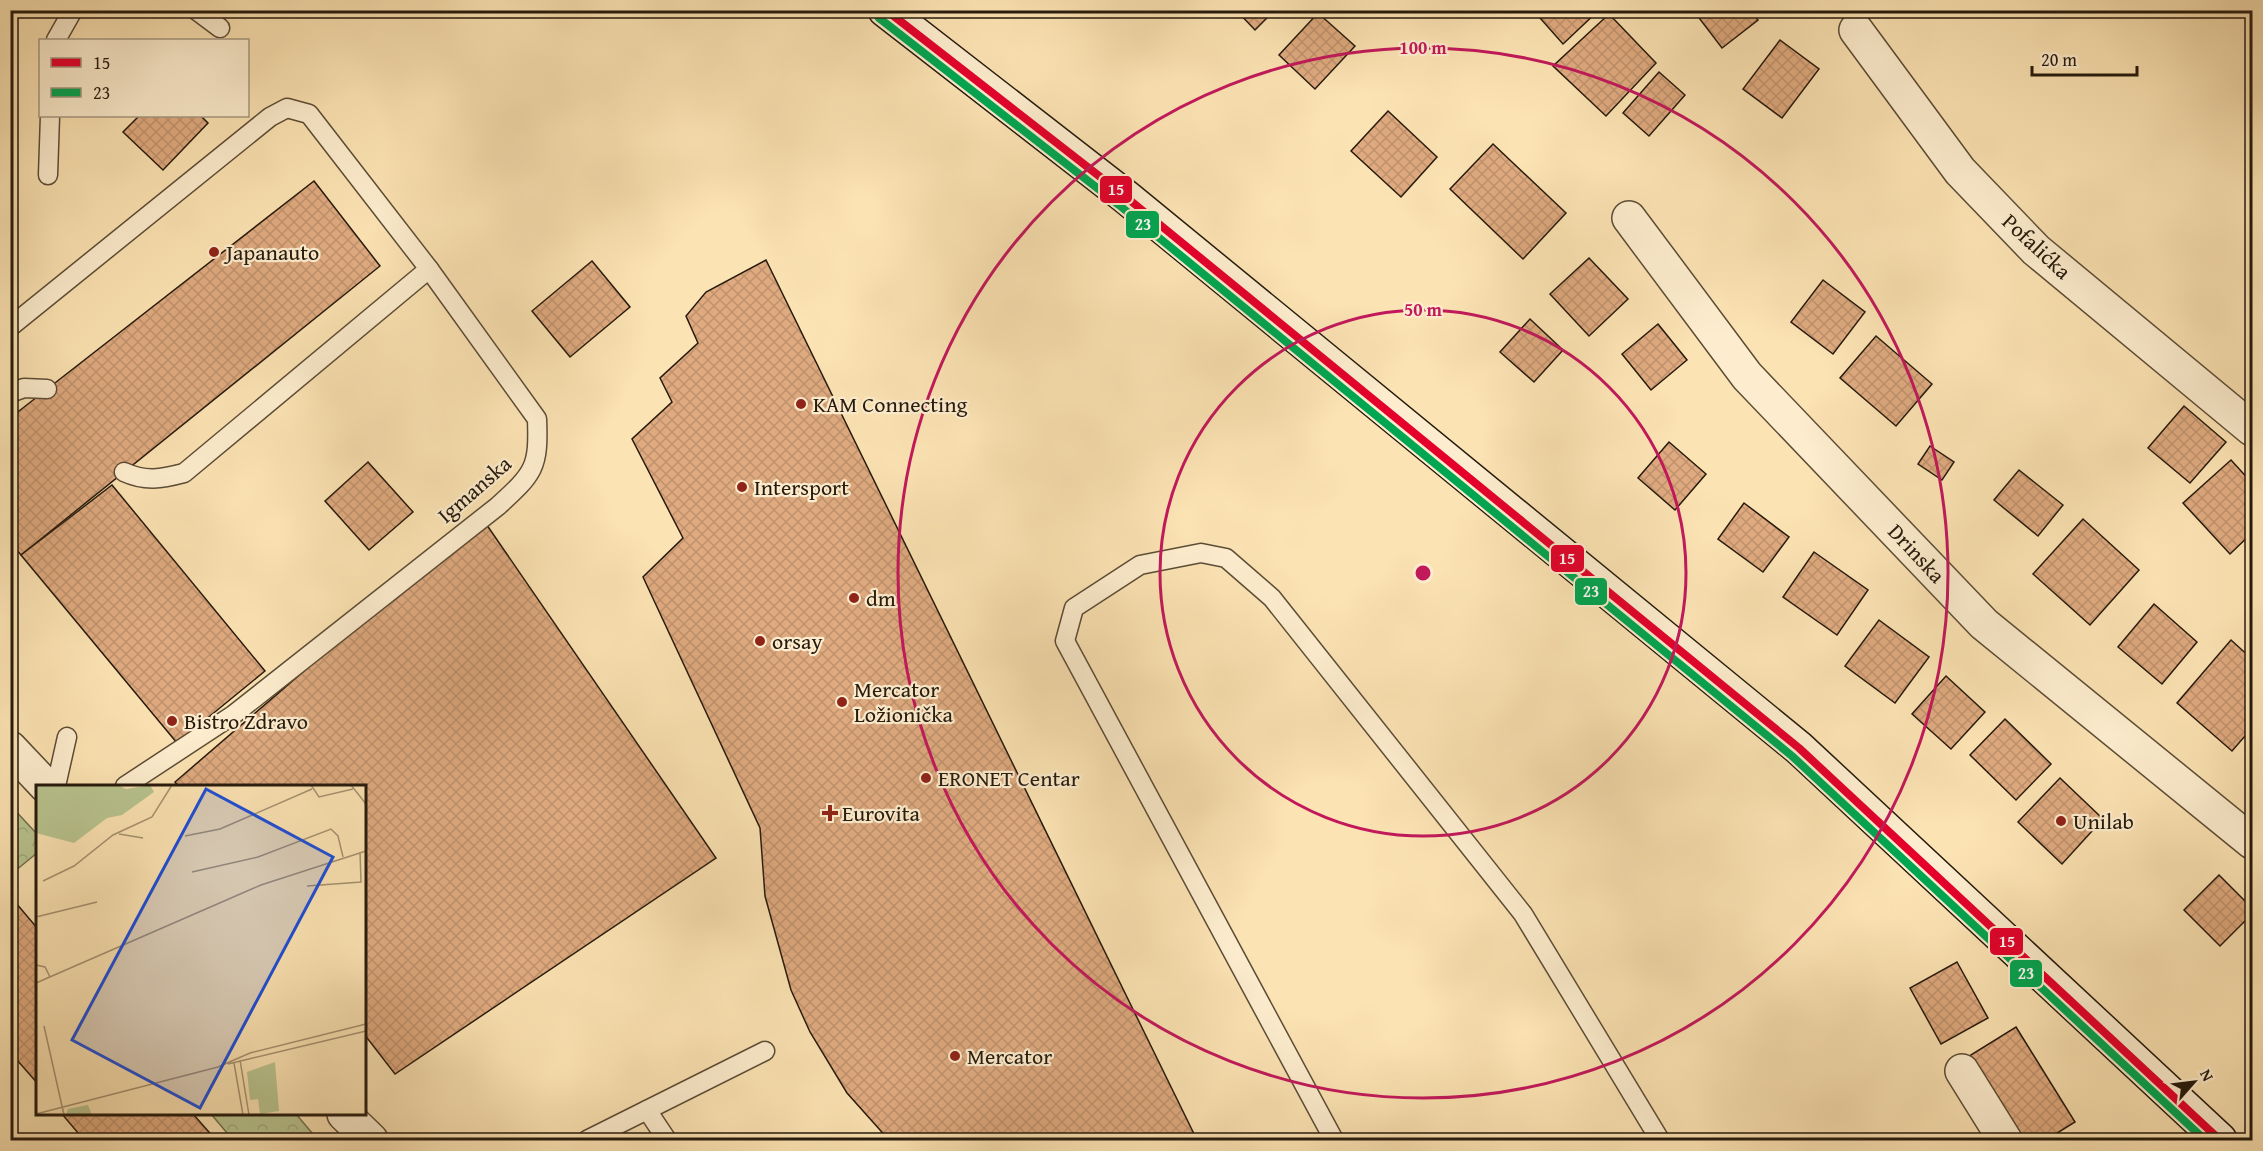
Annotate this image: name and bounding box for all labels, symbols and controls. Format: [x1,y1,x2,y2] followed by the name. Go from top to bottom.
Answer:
[1399,34,1447,61] text: 100 m
[39,39,249,117] legend
[2032,39,2137,77] scale bar
[2041,46,2077,73] text: 20 m
[93,49,110,76] text: 15
[93,79,110,106] text: 23
[1099,175,1133,204] line badge: 15
[1108,177,1124,201] text: 15
[1995,206,2079,287] street label: Pofalićka
[1125,210,1160,239] line badge: 23
[1135,212,1151,236] text: 23
[223,236,319,268] place label: Japanauto
[207,245,221,259] marker: Japanauto
[1404,296,1443,323] text: 50 m
[813,388,968,420] place label: KAM Connecting
[794,397,808,411] marker: KAM Connecting
[430,447,518,530] street label: Igmanska
[754,471,849,503] place label: Intersport
[735,480,749,494] marker: Intersport
[1881,516,1953,590] street label: Drinska
[1550,544,1585,573] line badge: 15
[1559,546,1575,570] text: 15
[1413,563,1433,583] centre of rings
[1574,577,1608,606] line badge: 23
[1583,579,1599,603] text: 23
[866,582,896,614] place label: dm
[847,591,861,605] marker: dm
[772,625,822,657] place label: orsay
[753,634,767,648] marker: orsay
[854,673,953,730] place label: Mercator Ložionička
[835,695,849,709] marker: Mercator Ložionička
[184,705,308,737] place label: Bistro Zdravo
[165,714,179,728] marker: Bistro Zdravo
[938,762,1080,794] place label: ERONET Centar
[919,771,933,785] marker: ERONET Centar
[36,785,366,1115] inset map
[842,797,920,829] place label: Eurovita
[2073,805,2134,837] place label: Unilab
[823,806,837,820] marker: Eurovita
[2054,814,2068,828] marker: Unilab
[1989,927,2024,956] line badge: 15
[1999,929,2015,953] text: 15
[2009,959,2043,988] line badge: 23
[2018,961,2034,985] text: 23
[967,1040,1052,1072] place label: Mercator
[948,1049,962,1063] marker: Mercator
[2164,1052,2224,1112] north arrow
[2194,1065,2220,1086] text: N

